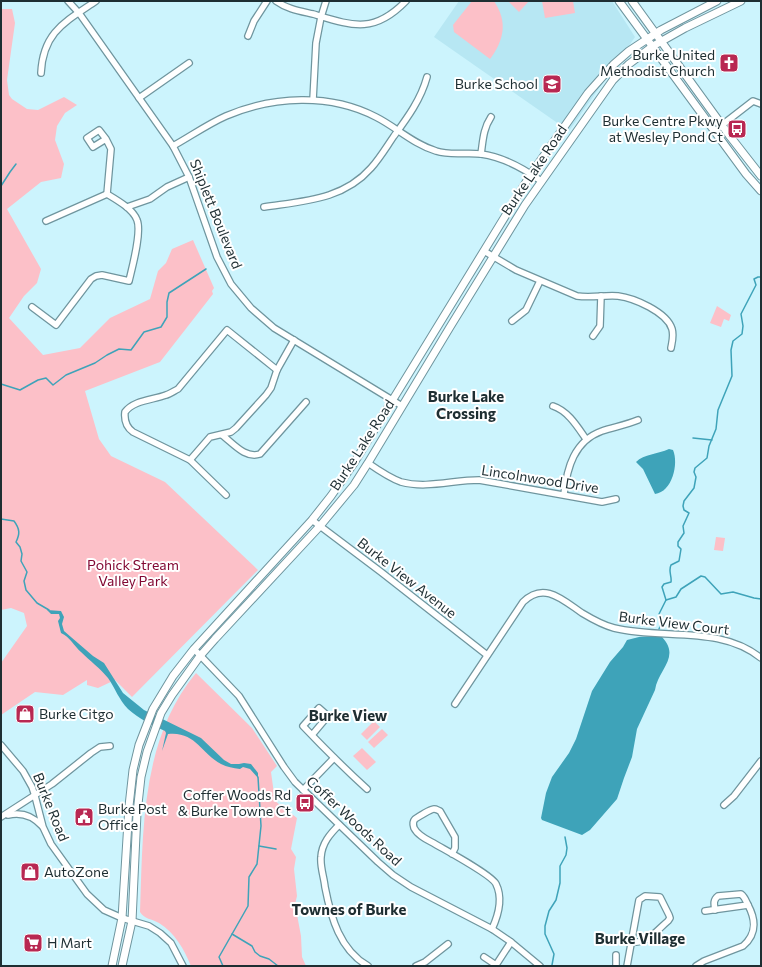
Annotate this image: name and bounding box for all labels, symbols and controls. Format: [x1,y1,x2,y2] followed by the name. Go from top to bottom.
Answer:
[600,46,715,79] place label: Burke United Methodist Church
[718,52,740,74] church icon: Burke United Methodist Church
[541,73,563,95] school or university icon: Burke School
[455,75,538,92] place label: Burke School
[602,112,723,145] place label: Burke Centre Pkwy at Wesley Pond Ct
[726,118,748,140] bus stop icon: Burke Centre Pkwy at Wesley Pond Ct
[497,121,570,218] street label: Burke Lake Road
[187,156,246,271] street label: Shiplett Boulevard
[428,387,504,422] district label: Burke Lake Crossing
[326,396,397,493] street label: Burke Lake Road
[480,461,600,496] street label: Lincolnwood Drive
[354,534,460,621] street label: Burke View Avenue
[87,556,179,589] park label: Pohick Stream Valley Park
[618,607,731,638] street label: Burke View Court
[14,703,36,725] shop icon: Burke Citgo
[39,705,114,722] place label: Burke Citgo
[309,706,388,724] district label: Burke View
[30,770,73,844] street label: Burke Road
[303,772,405,869] street label: Coffer Woods Road
[178,786,291,819] place label: Coffer Woods Rd & Burke Towne Ct
[294,792,316,814] bus stop icon: Coffer Woods Rd & Burke Towne Ct
[98,800,167,833] place label: Burke Post Office
[73,806,95,828] public building icon: Burke Post Office
[19,861,41,883] shop icon: AutoZone
[44,863,109,880] place label: AutoZone
[292,900,407,918] district label: Townes of Burke
[595,929,685,947] district label: Burke Village
[22,932,44,954] supermarket icon: H Mart
[47,934,92,951] place label: H Mart

